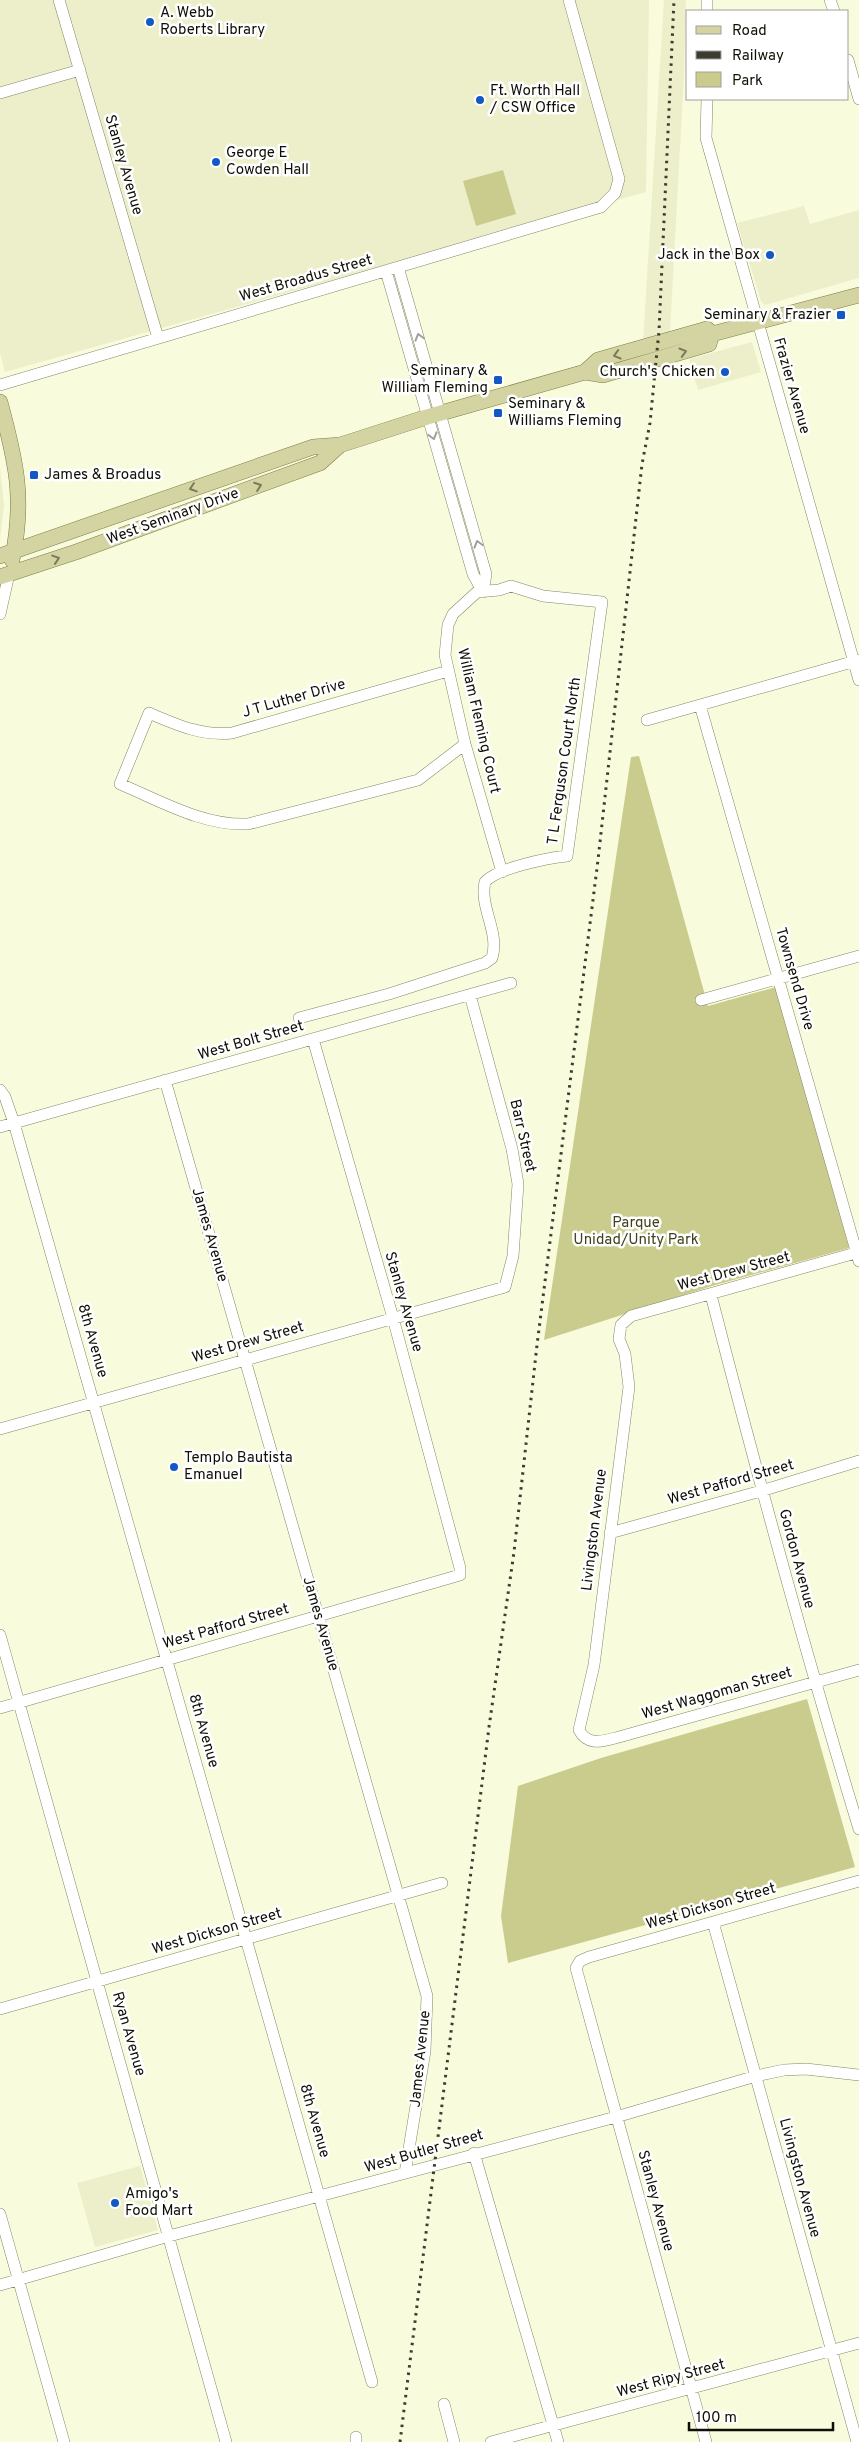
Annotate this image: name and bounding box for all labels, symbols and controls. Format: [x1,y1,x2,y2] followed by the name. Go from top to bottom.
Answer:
[160,4,265,40] place label: A. Webb Roberts Library
[686,10,849,100] legend
[144,16,156,28] marker: A. Webb Roberts Library
[732,22,767,41] text: Road
[732,47,784,66] text: Railway
[732,72,763,91] text: Park
[489,82,580,118] place label: Ft. Worth Hall / CSW Office
[474,94,486,106] marker: Ft. Worth Hall / CSW Office
[100,113,146,217] street label: Stanley Avenue
[226,144,309,180] place label: George E Cowden Hall
[210,156,222,168] marker: George E Cowden Hall
[658,246,760,265] place label: Jack in the Box
[764,249,776,261] marker: Jack in the Box
[238,251,374,307] street label: West Broadus Street
[704,306,831,325] place label: Seminary & Frazier
[835,309,847,321] marker: Seminary & Frazier
[414,334,424,342] one-way arrow
[768,336,814,436] street label: Frazier Avenue
[678,347,686,357] one-way arrow
[613,349,621,359] one-way arrow
[381,362,488,398] place label: Seminary & William Fleming
[599,363,715,382] place label: Church's Chicken
[719,366,731,378] marker: Church's Chicken
[492,374,504,386] marker: Seminary & William Fleming
[508,395,622,431] place label: Seminary & Williams Fleming
[492,407,504,419] marker: Seminary & Williams Fleming
[427,431,437,439] one-way arrow
[44,466,161,485] place label: James & Broadus
[28,469,40,481] marker: James & Broadus
[190,482,198,492] one-way arrow
[253,482,262,492] one-way arrow
[104,484,242,550] street label: West Seminary Drive
[473,541,483,549] one-way arrow
[51,554,59,564] one-way arrow
[452,646,504,796] street label: William Fleming Court
[240,675,348,723] street label: J T Luther Drive
[544,676,586,846] street label: T L Ferguson Court North
[770,925,818,1033] street label: Townsend Drive
[196,1017,306,1065] street label: West Bolt Street
[504,1098,540,1174] street label: Barr Street
[186,1186,232,1284] street label: James Avenue
[573,1214,699,1250] park label: Parque Unidad/Unity Park
[676,1248,792,1296] street label: West Drew Street
[380,1250,426,1354] street label: Stanley Avenue
[72,1302,112,1380] street label: 8th Avenue
[190,1318,306,1368] street label: West Drew Street
[184,1449,293,1485] place label: Templo Bautista Emanuel
[666,1456,796,1510] street label: West Pafford Street
[168,1461,180,1473] marker: Templo Bautista Emanuel
[578,1468,612,1592] street label: Livingston Avenue
[774,1507,818,1611] street label: Gordon Avenue
[297,1575,343,1673] street label: James Avenue
[161,1600,291,1654] street label: West Pafford Street
[640,1663,794,1725] street label: West Waggoman Street
[183,1692,223,1770] street label: 8th Avenue
[644,1879,778,1935] street label: West Dickson Street
[150,1904,284,1960] street label: West Dickson Street
[107,1990,149,2078] street label: Ryan Avenue
[406,2010,436,2108] street label: James Avenue
[294,2082,334,2160] street label: 8th Avenue
[774,2116,824,2240] street label: Livingston Avenue
[362,2126,486,2178] street label: West Butler Street
[632,2149,678,2253] street label: Stanley Avenue
[125,2185,193,2221] place label: Amigo's Food Mart
[109,2197,121,2209] marker: Amigo's Food Mart
[615,2355,727,2403] street label: West Ripy Street
[689,2400,833,2432] scale bar
[696,2409,737,2428] text: 100 m

